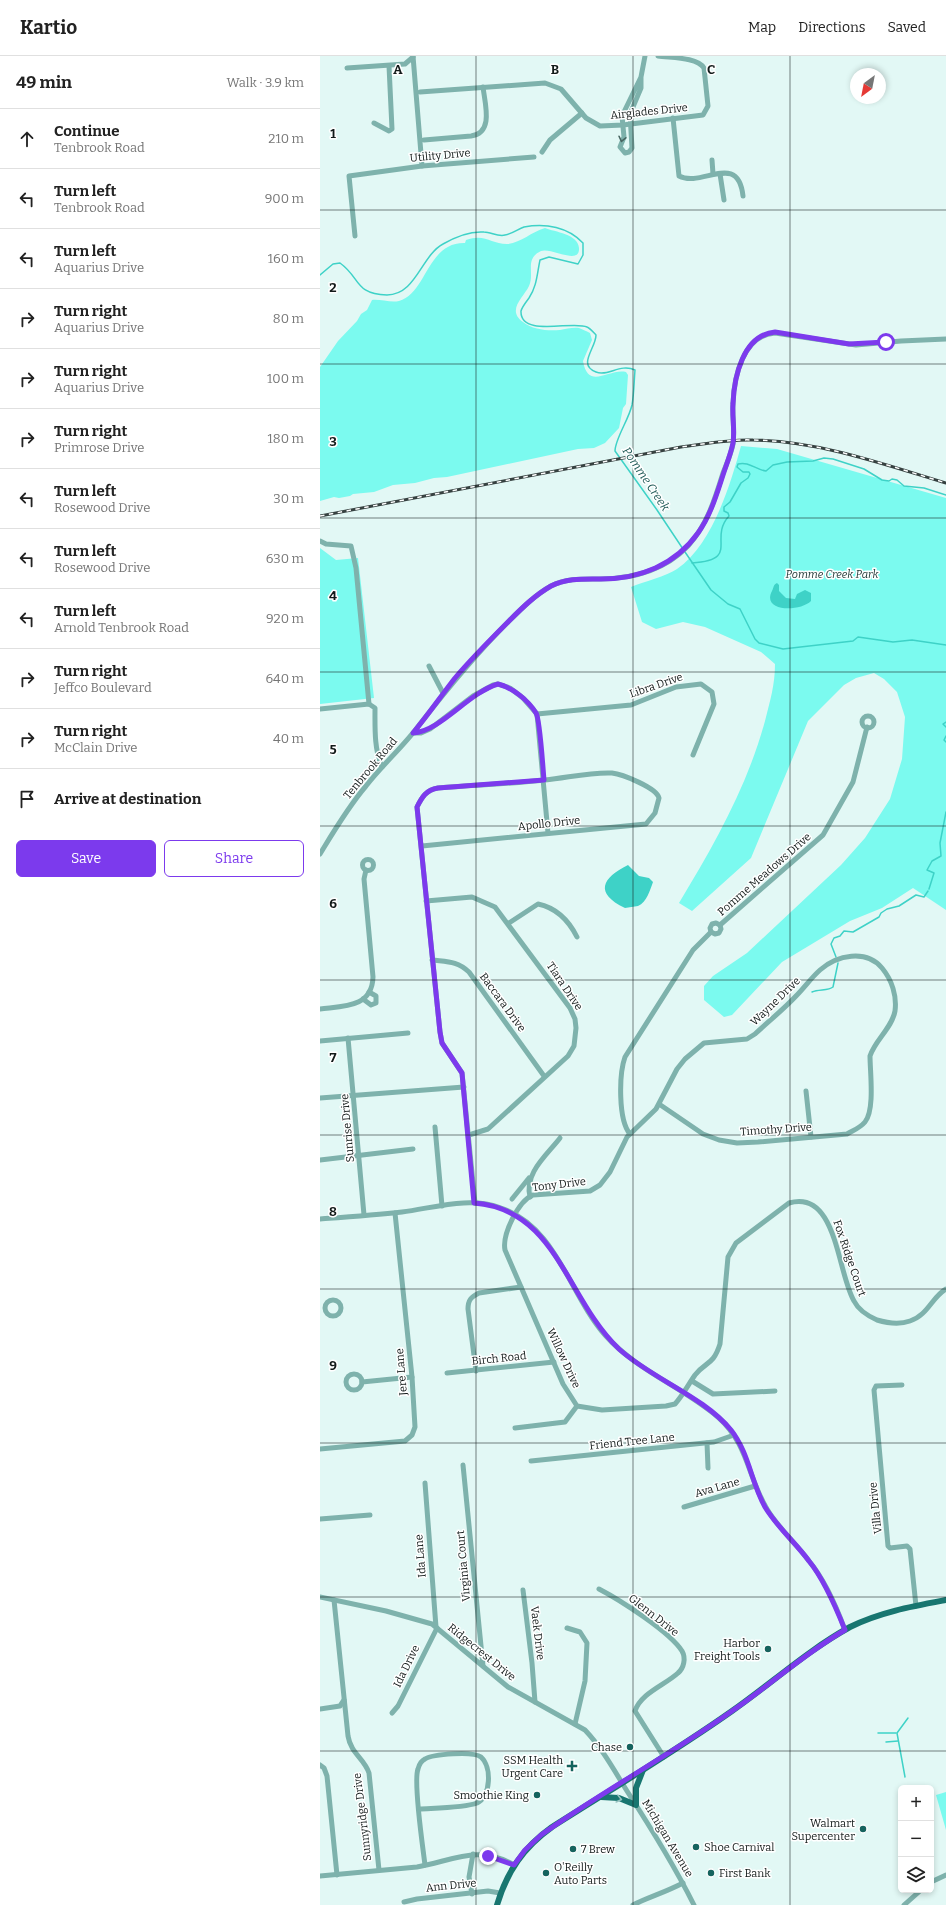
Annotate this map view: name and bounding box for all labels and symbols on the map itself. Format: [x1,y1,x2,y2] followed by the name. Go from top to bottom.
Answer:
[393,62,403,77] text: A
[551,62,559,77] text: B
[707,62,715,77] text: C
[850,68,886,104] north arrow
[610,101,688,122] street label: Airglades Drive
[330,126,336,141] text: 1
[619,135,627,142] one-way arrow
[409,146,471,165] street label: Utility Drive
[329,280,337,295] text: 2
[877,333,895,351] route start
[329,434,337,449] text: 3
[620,444,673,514] water label: Pomme Creek
[786,568,879,581] park label: Pomme Creek Park
[329,588,337,603] text: 4
[628,670,684,701] street label: Libra Drive
[341,734,400,802] street label: Tenbrook Road
[329,742,337,757] text: 5
[517,814,581,833] street label: Apollo Drive
[715,830,814,918] street label: Pomme Meadows Drive
[329,896,337,911] text: 6
[544,960,585,1013] street label: Tiara Drive
[477,970,528,1034] street label: Baccara Drive
[748,974,803,1028] street label: Wayne Drive
[330,1050,337,1065] text: 7
[338,1093,357,1163] street label: Sunrise Drive
[740,1121,812,1138] street label: Timothy Drive
[531,1175,587,1194] street label: Tony Drive
[329,1204,337,1219] text: 8
[830,1218,869,1298] street label: Fox Ridge Court
[544,1326,583,1390] street label: Willow Drive
[393,1348,410,1397] street label: Jere Lane
[471,1349,528,1368] street label: Birch Road
[329,1358,337,1373] text: 9
[589,1431,675,1452] street label: Friend Tree Lane
[693,1475,741,1500] street label: Ava Lane
[866,1481,885,1534] street label: Villa Drive
[454,1530,473,1602] street label: Virginia Court
[412,1534,429,1578] street label: Ida Lane
[626,1592,681,1639] street label: Glenn Drive
[528,1605,547,1661] street label: Vaek Drive
[445,1621,518,1684] street label: Ridgecrest Drive
[694,1637,760,1663] place label: Harbor Freight Tools
[391,1643,422,1689] street label: Ida Drive
[763,1644,773,1654] marker: Harbor Freight Tools
[591,1741,622,1754] place label: Chase
[625,1742,635,1752] marker: Chase
[501,1754,563,1780] place label: SSM Health Urgent Care
[566,1760,578,1772] marker: SSM Health Urgent Care
[351,1772,374,1862] street label: Sunnyridge Drive
[453,1789,529,1802] place label: Smoothie King
[532,1790,542,1800] marker: Smoothie King
[615,1794,622,1803] one-way arrow
[639,1797,696,1880] street label: Michigan Avenue
[791,1817,855,1843] place label: Walmart Supercenter
[858,1824,868,1834] marker: Walmart Supercenter
[704,1841,774,1854] place label: Shoe Carnival
[691,1842,701,1852] marker: Shoe Carnival
[581,1843,615,1856] place label: 7 Brew
[568,1844,578,1854] marker: 7 Brew
[479,1847,497,1865] route end
[554,1861,607,1887] place label: O'Reilly Auto Parts
[719,1867,771,1880] place label: First Bank
[541,1868,551,1878] marker: O'Reilly Auto Parts
[706,1868,716,1878] marker: First Bank
[425,1876,477,1895] street label: Ann Drive

